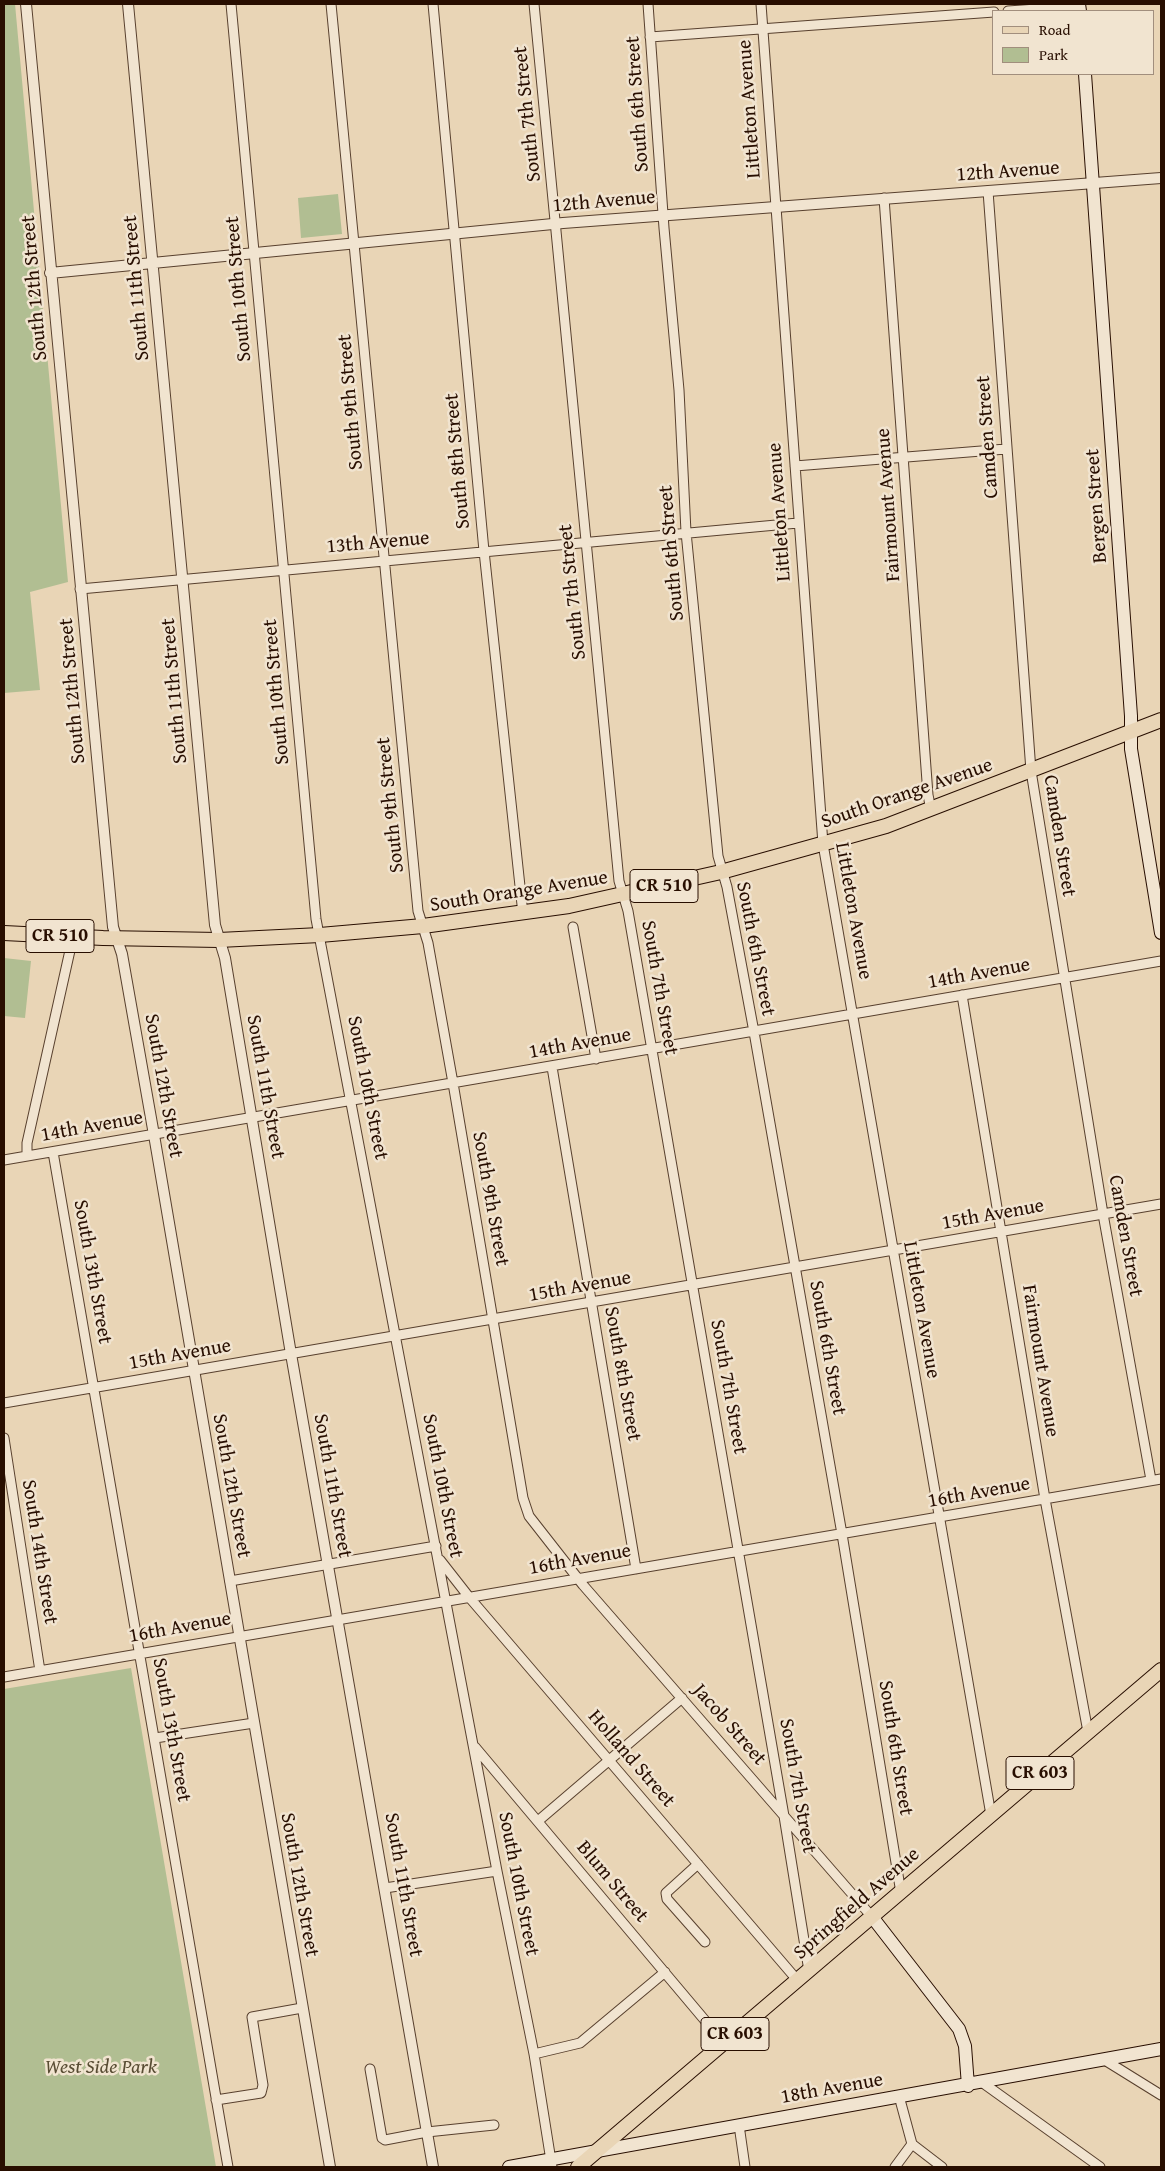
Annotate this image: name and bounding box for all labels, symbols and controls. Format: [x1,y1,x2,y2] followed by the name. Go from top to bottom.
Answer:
[992,10,1155,75] legend
[1039,19,1070,40] text: Road
[621,35,655,173] street label: South 6th Street
[733,39,767,179] street label: Littleton Avenue
[1039,44,1068,65] text: Park
[509,45,547,183] street label: South 7th Street
[956,156,1060,188] street label: 12th Avenue
[551,186,657,218] street label: 12th Avenue
[17,214,53,362] street label: South 12th Street
[119,214,155,362] street label: South 11th Street
[221,215,257,363] street label: South 10th Street
[333,333,369,471] street label: South 9th Street
[972,375,1004,499] street label: Camden Street
[440,392,476,530] street label: South 8th Street
[872,427,906,583] street label: Fairmount Avenue
[763,442,797,582] street label: Littleton Avenue
[1081,448,1113,564] street label: Bergen Street
[654,484,690,622] street label: South 6th Street
[554,523,592,661] street label: South 7th Street
[325,527,431,559] street label: 13th Avenue
[55,617,91,765] street label: South 12th Street
[157,617,193,765] street label: South 11th Street
[259,618,295,766] street label: South 10th Street
[372,736,410,874] street label: South 9th Street
[818,753,996,835] street label: South Orange Avenue
[1038,773,1080,899] street label: Camden Street
[829,841,877,981] street label: Littleton Avenue
[428,866,610,918] street label: South Orange Avenue
[630,869,698,902] road number: CR 510
[730,880,780,1018] street label: South 6th Street
[26,919,94,952] road number: CR 510
[635,919,683,1057] street label: South 7th Street
[926,953,1032,995] street label: 14th Avenue
[139,1012,187,1160] street label: South 12th Street
[241,1013,289,1161] street label: South 11th Street
[341,1014,393,1162] street label: South 10th Street
[527,1023,633,1065] street label: 14th Avenue
[39,1106,145,1148] street label: 14th Avenue
[466,1130,514,1268] street label: South 9th Street
[1103,1173,1147,1299] street label: Camden Street
[940,1194,1046,1236] street label: 15th Avenue
[68,1198,116,1346] street label: South 13th Street
[897,1240,945,1380] street label: Littleton Avenue
[527,1266,633,1308] street label: 15th Avenue
[803,1279,851,1417] street label: South 6th Street
[1016,1283,1064,1439] street label: Fairmount Avenue
[598,1305,646,1443] street label: South 8th Street
[704,1318,752,1456] street label: South 7th Street
[127,1334,233,1376] street label: 15th Avenue
[207,1412,255,1560] street label: South 12th Street
[308,1412,356,1560] street label: South 11th Street
[416,1412,468,1560] street label: South 10th Street
[926,1472,1032,1514] street label: 16th Avenue
[16,1478,62,1626] street label: South 14th Street
[527,1539,633,1581] street label: 16th Avenue
[127,1607,233,1649] street label: 16th Avenue
[147,1656,195,1804] street label: South 13th Street
[687,1679,771,1771] street label: Jacob Street
[872,1679,918,1817] street label: South 6th Street
[582,1705,680,1813] street label: Holland Street
[773,1717,821,1855] street label: South 7th Street
[1006,1756,1074,1790] road number: CR 603
[492,1810,544,1958] street label: South 10th Street
[275,1811,323,1959] street label: South 12th Street
[379,1811,427,1959] street label: South 11th Street
[571,1836,653,1928] street label: Blum Street
[789,1843,925,1965] street label: Springfield Avenue
[701,2018,769,2050] road number: CR 603
[45,2056,157,2080] park label: West Side Park
[779,2068,885,2110] street label: 18th Avenue

